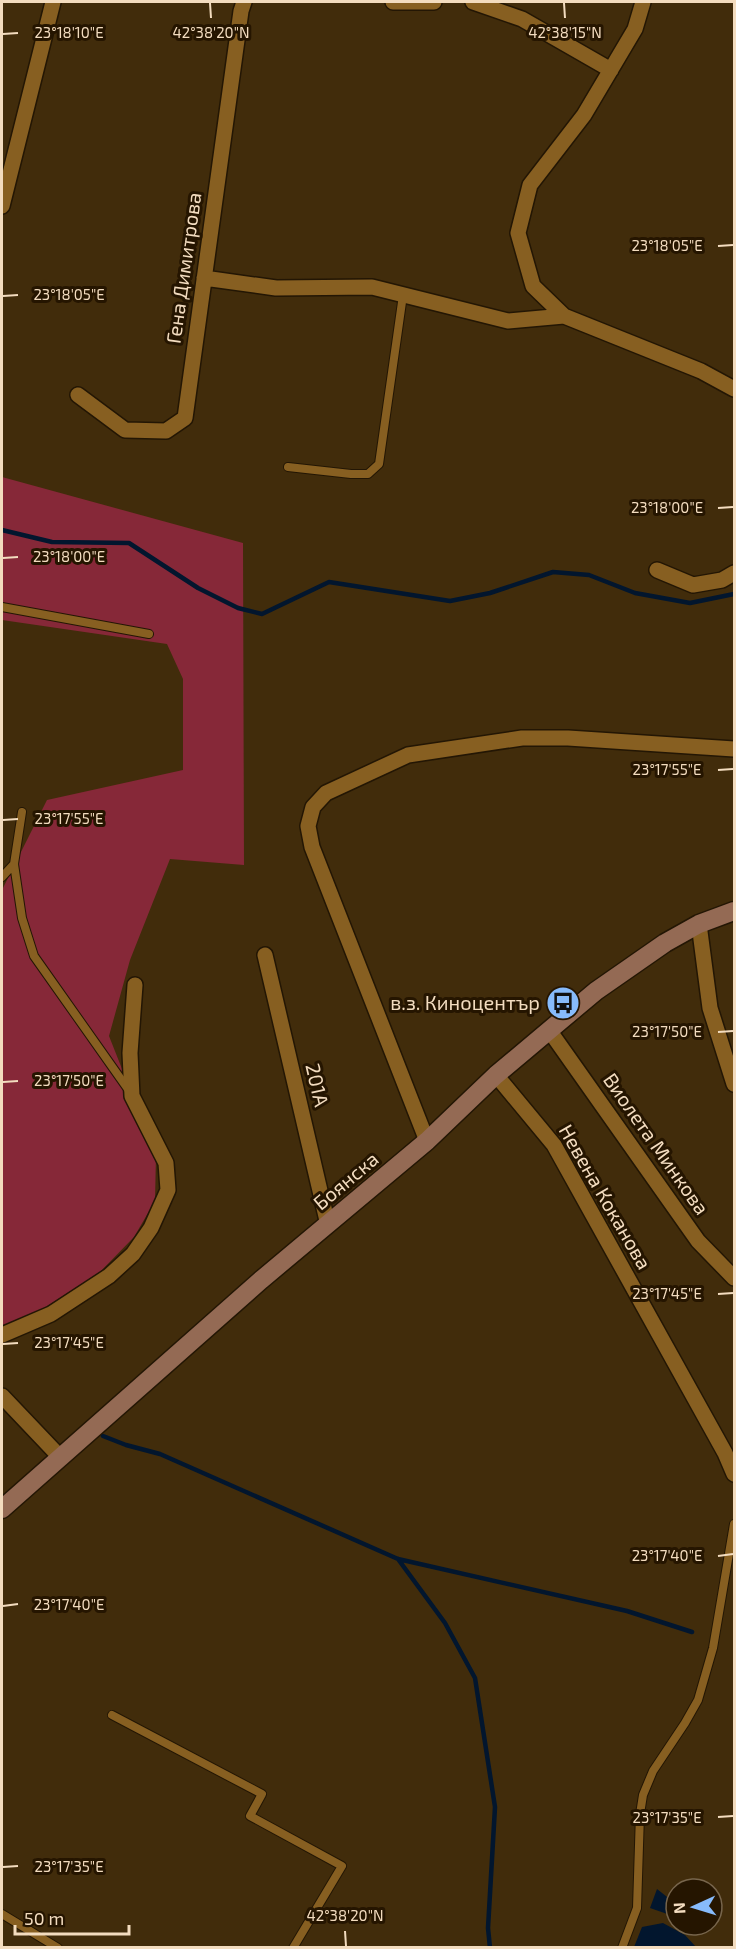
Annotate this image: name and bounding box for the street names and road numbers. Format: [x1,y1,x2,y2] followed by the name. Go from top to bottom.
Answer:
[161,191,206,345] street label: Гена Димитрова
[301,1061,335,1109] street label: 201А
[599,1068,715,1219] street label: Виолета Минкова
[555,1120,657,1273] street label: Невена Коканова
[308,1146,383,1214] street label: Боянска

